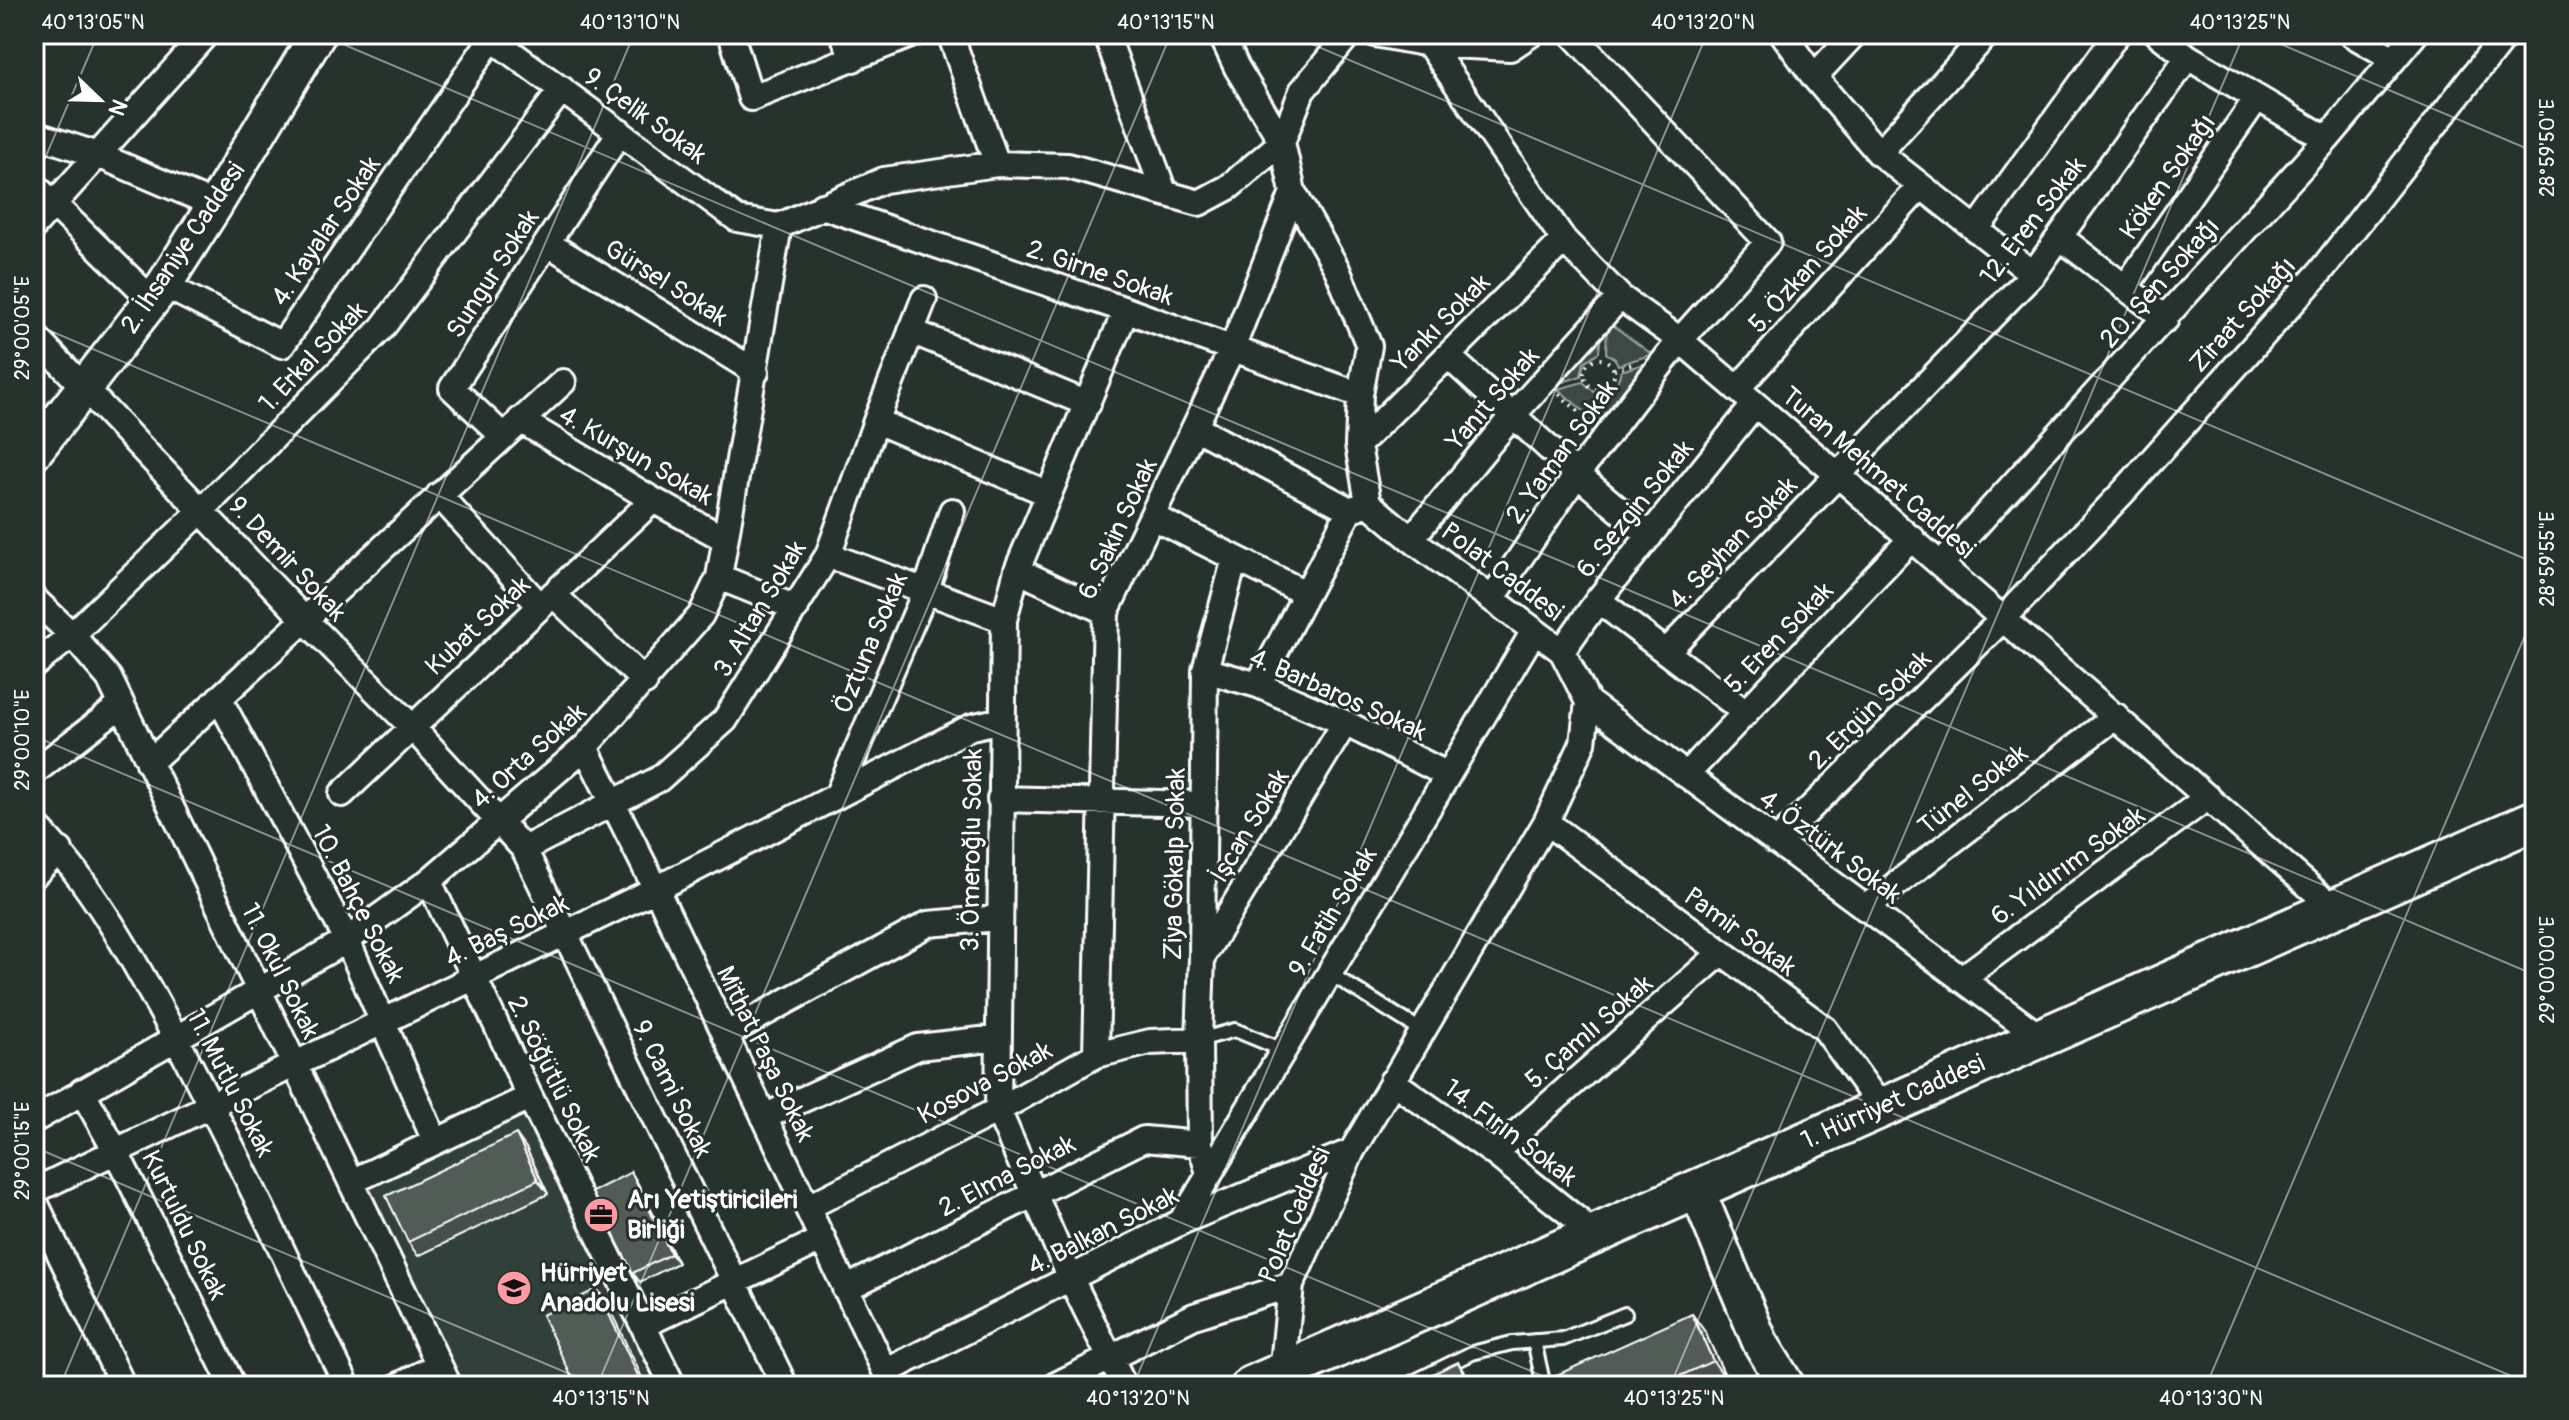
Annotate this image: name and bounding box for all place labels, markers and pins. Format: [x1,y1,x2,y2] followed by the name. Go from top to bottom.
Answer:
[627,1184,798,1246] place label: Arı Yetiştiricileri Birliği
[582,1196,620,1234] office icon: Arı Yetiştiricileri Birliği
[540,1257,695,1319] place label: Hürriyet Anadolu Lisesi
[495,1269,533,1307] school or university icon: Hürriyet Anadolu Lisesi

